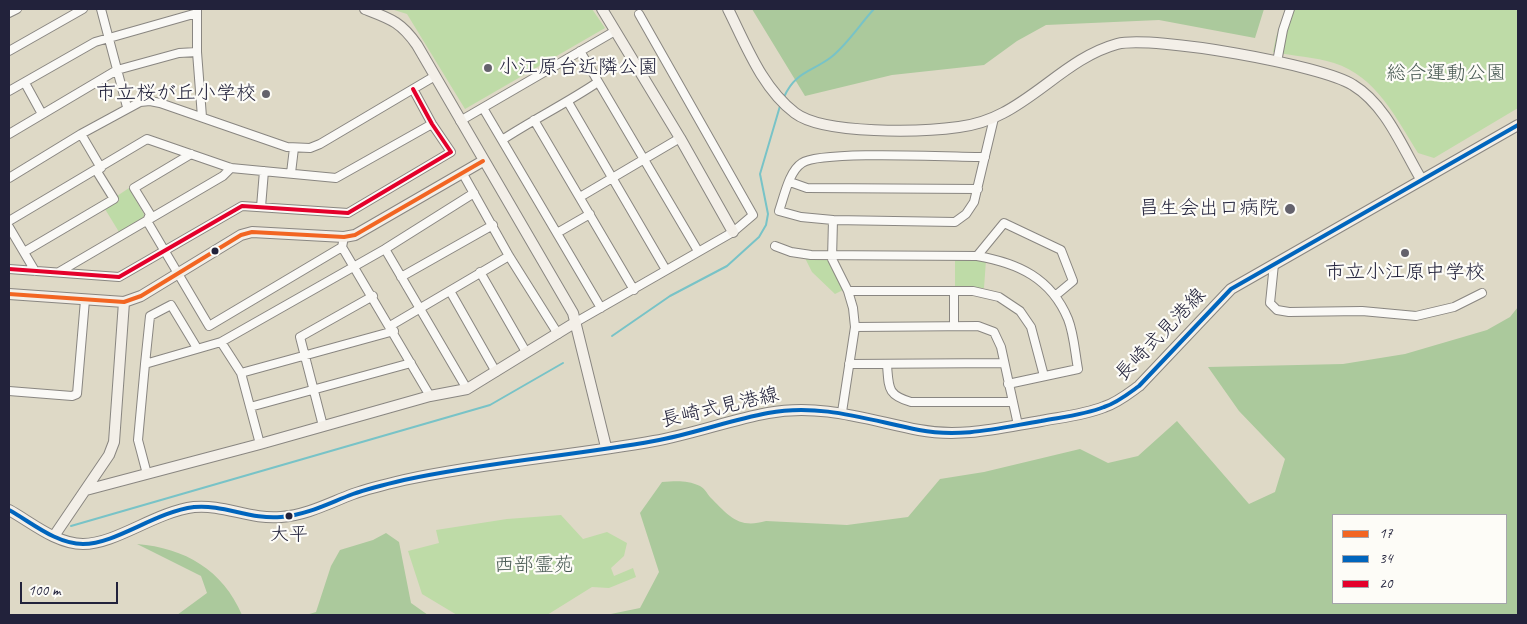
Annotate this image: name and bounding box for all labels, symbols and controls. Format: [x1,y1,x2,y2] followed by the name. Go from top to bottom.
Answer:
[498,56,658,80] place label: 小江原台近隣公園
[482,62,494,74] marker: 小江原台近隣公園
[1386,62,1506,86] park label: 総合運動公園
[96,82,256,106] place label: 市立桜が丘小学校
[260,88,272,100] marker: 市立桜が丘小学校
[1139,197,1279,221] place label: 昌生会出口病院
[1283,202,1297,216] marker: 昌生会出口病院
[210,246,220,256] unlabelled marker
[1399,247,1411,259] marker: 市立小江原中学校
[1325,261,1485,285] place label: 市立小江原中学校
[1111,284,1211,386] street label: 長崎式見港線
[659,383,781,433] street label: 長崎式見港線
[284,511,294,521] marker: 大平
[1332,514,1507,604] legend
[270,524,308,546] place label: 大平
[1379,524,1393,543] text: 17
[1379,549,1393,568] text: 34
[494,554,574,578] park label: 西部霊苑
[22,572,120,604] scale bar
[1379,574,1393,593] text: 20
[28,581,60,600] text: 100 m

